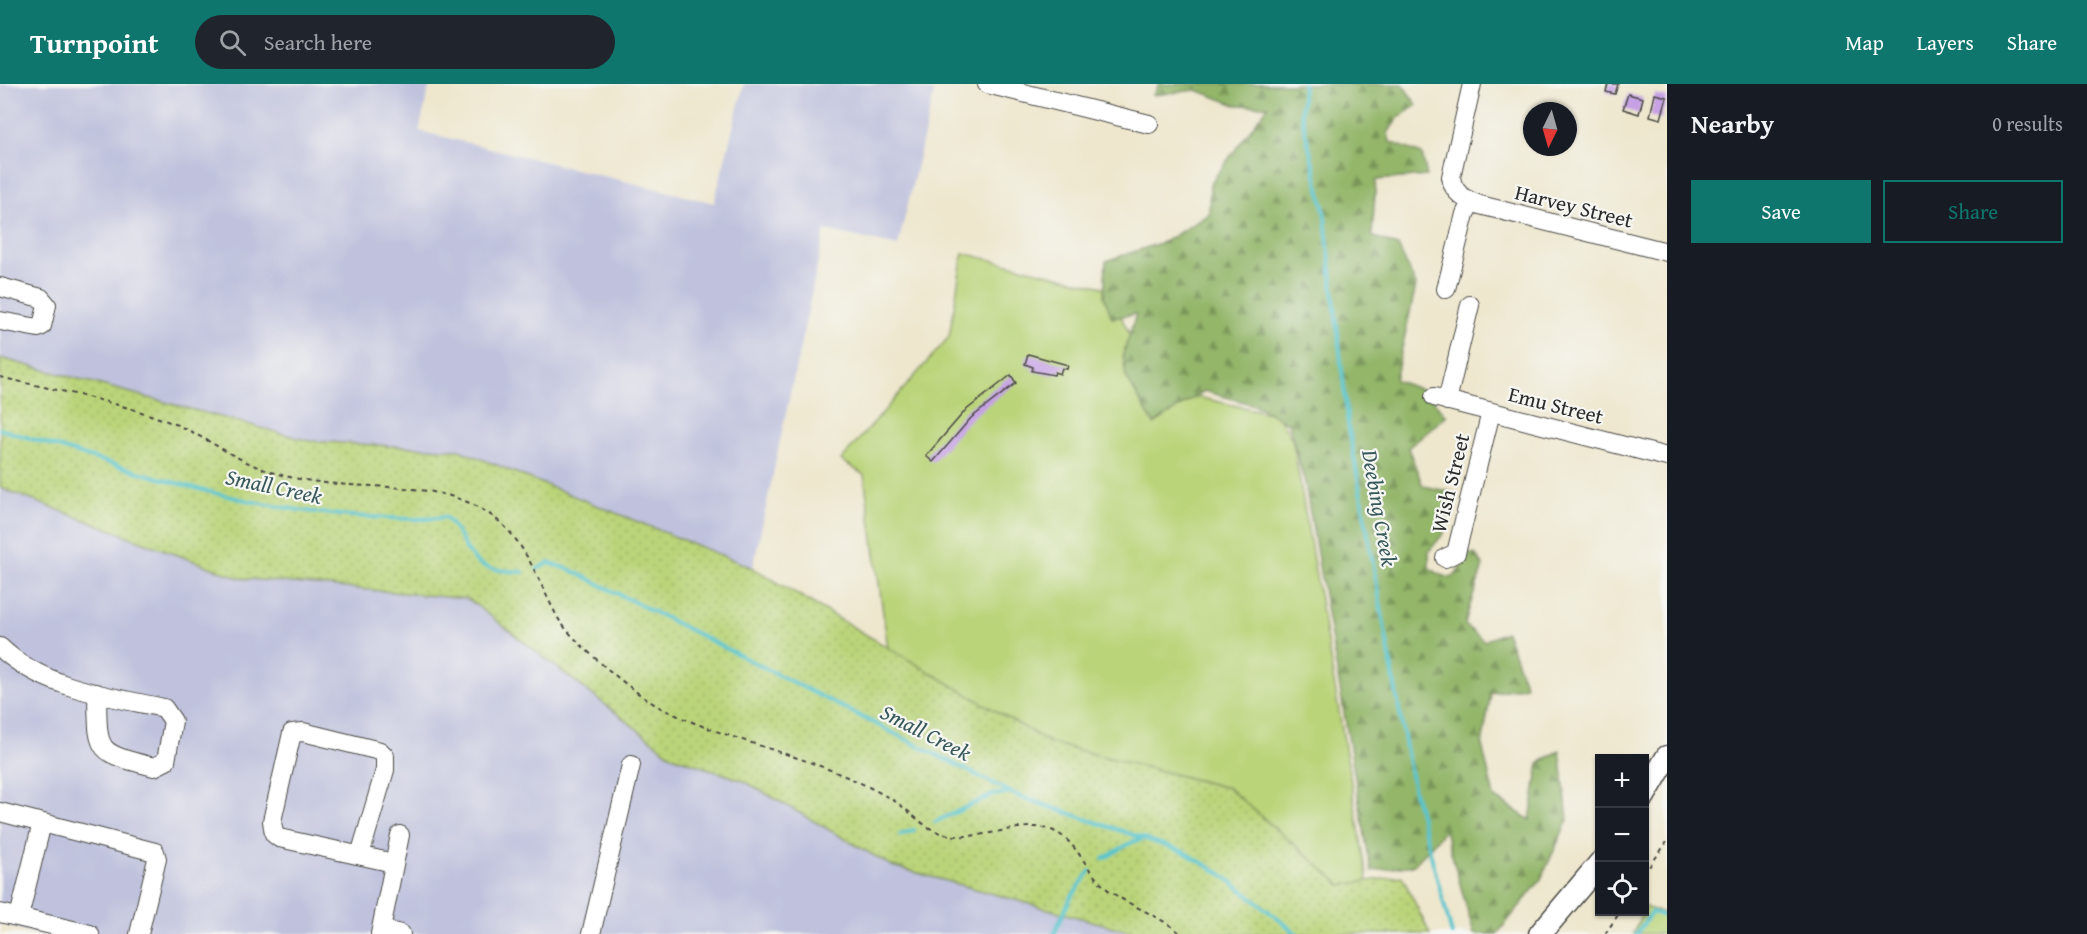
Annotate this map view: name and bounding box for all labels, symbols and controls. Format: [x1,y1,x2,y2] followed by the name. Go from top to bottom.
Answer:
[195,15,615,69] search box
[30,22,159,63] text: Turnpoint
[216,26,249,59] icon: search
[264,26,372,58] text: Search here
[1845,27,1884,58] text: Map
[1917,27,1974,58] text: Layers
[2007,27,2057,58] text: Share
[1523,102,1577,156] north arrow
[1691,104,1774,143] text: Nearby
[1992,109,2063,138] text: 0 results
[1512,176,1637,236] street label: Harvey Street
[1691,180,1871,243] button: Save
[1883,180,2063,243] button: Share
[1505,378,1607,432] street label: Emu Street
[1423,429,1477,536] street label: Wish Street
[1354,446,1406,570] water label: Deebing Creek
[223,460,326,512] water label: Small Creek
[875,696,978,769] water label: Small Creek
[1595,754,1649,916] map controls
[1595,754,1649,808] button: +
[1595,808,1649,862] button: −
[1595,862,1649,916] button: locate

